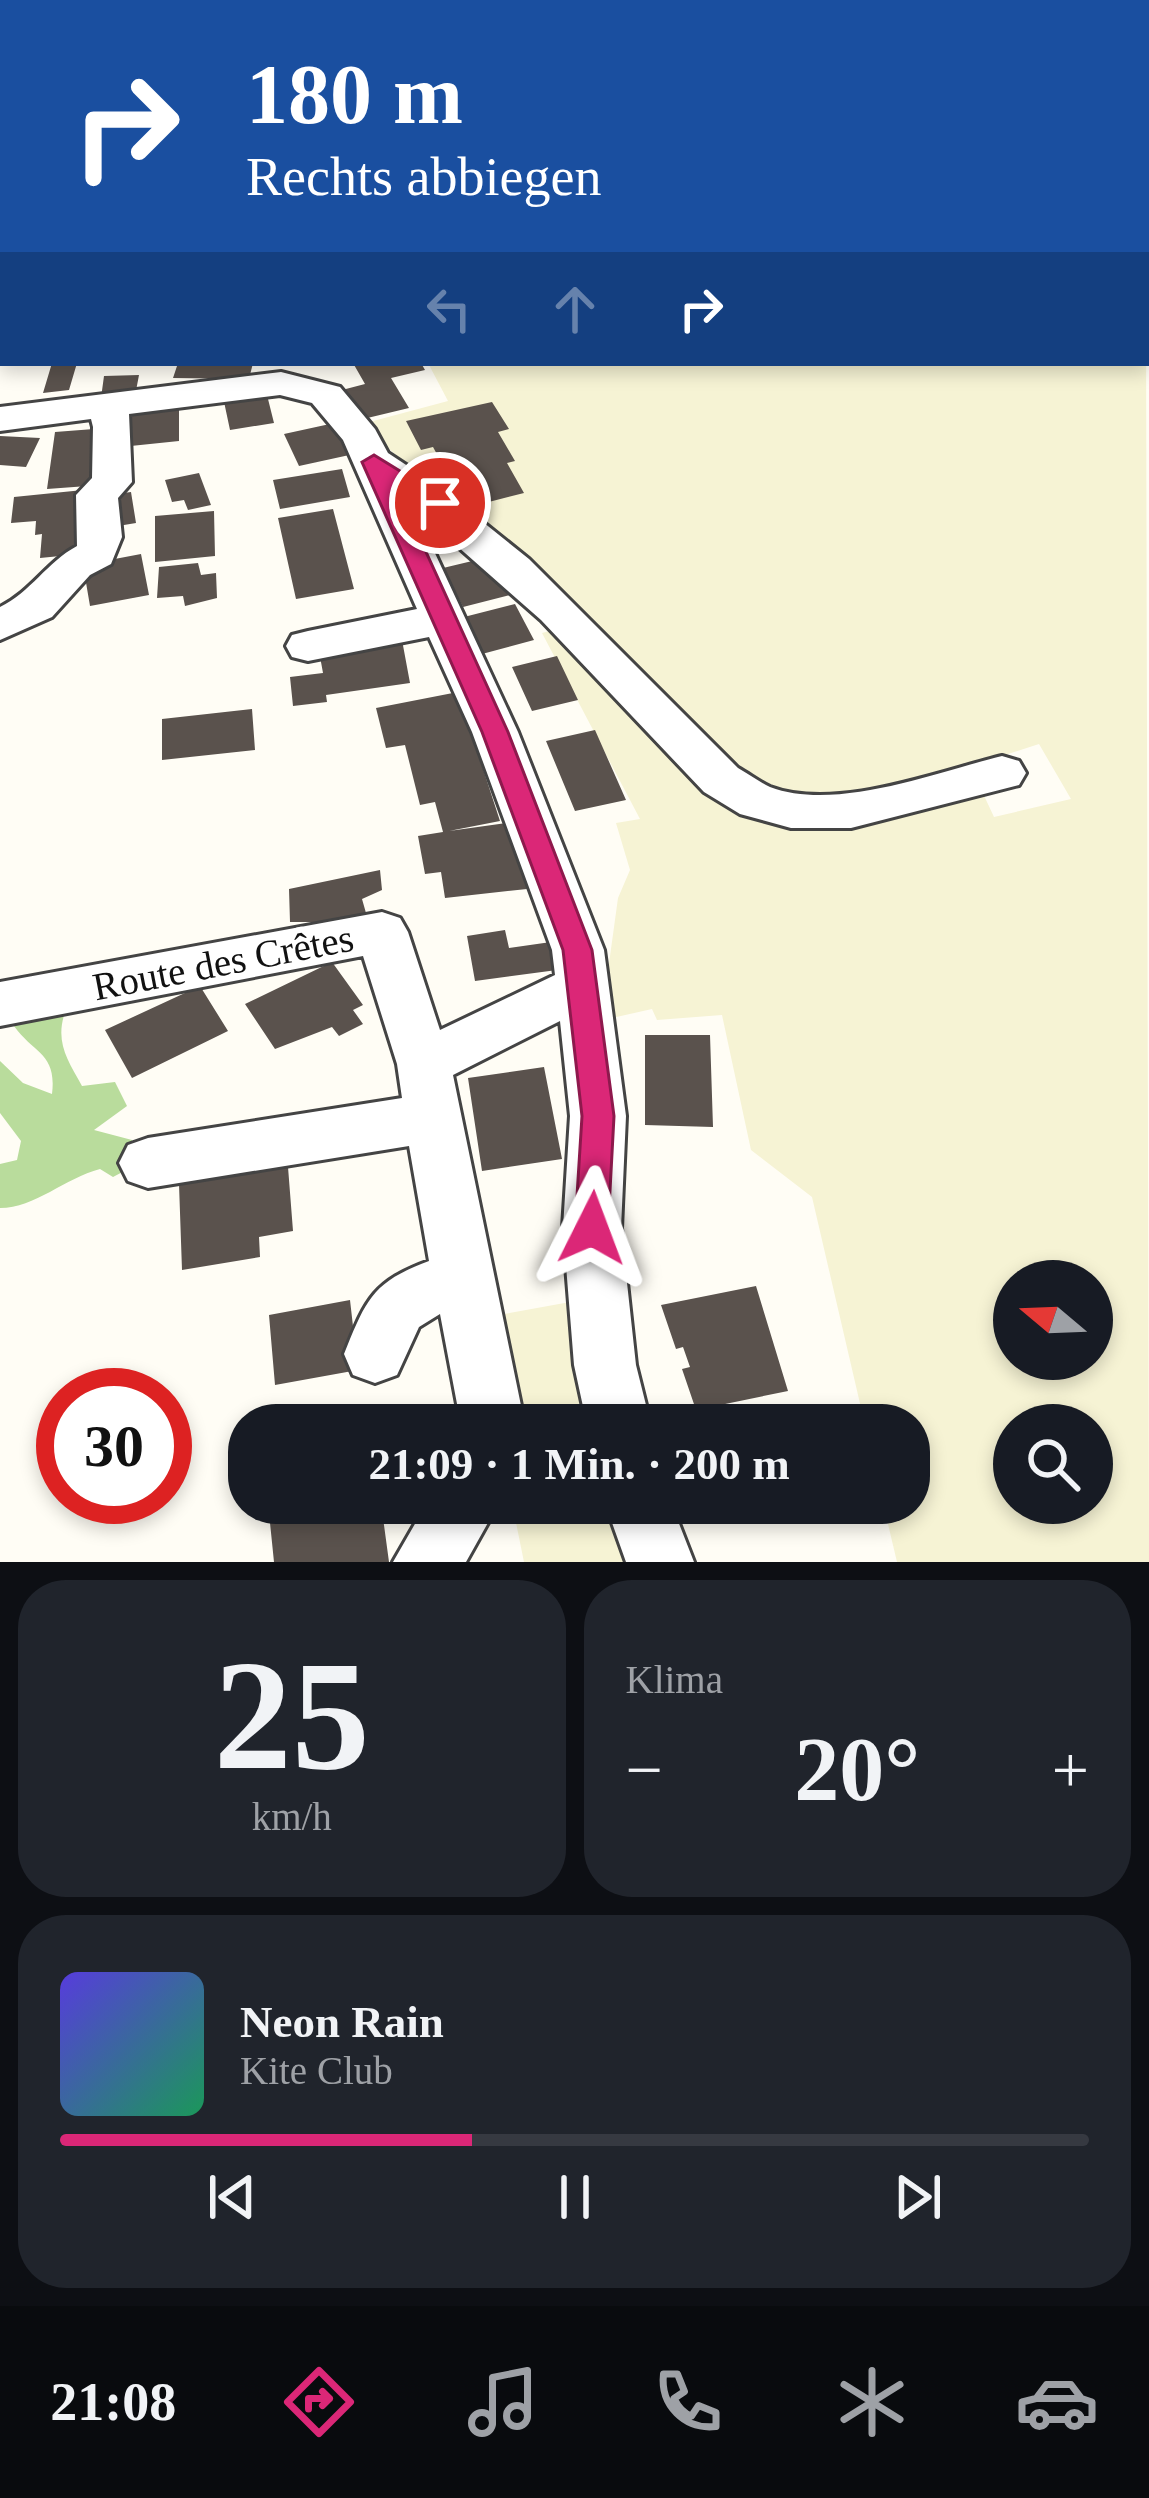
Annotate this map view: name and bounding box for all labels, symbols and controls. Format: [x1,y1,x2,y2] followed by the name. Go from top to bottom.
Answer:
[48,48,204,204] icon: right
[246,48,463,141] text: 180 m
[246,147,601,207] text: Rechts abbiegen
[416,276,482,342] icon: left
[542,276,608,342] icon: ahead
[668,276,734,342] icon: right
[389,452,491,554] pin
[407,470,473,536] icon: arrive
[89,916,357,1008] street label: Route des Crêtes
[529,1165,655,1291] position arrow
[993,1260,1113,1380] north arrow
[993,1260,1113,1524] map controls
[36,1368,192,1524] speed limit sign: 30
[993,1404,1113,1524] button: search
[368,1439,790,1489] text: 21:09 · 1 Min. · 200 m
[214,1629,370,1802] text: 25
[626,1658,723,1701] text: Klima
[794,1720,920,1819] text: 20°
[626,1733,663,1806] text: −
[1052,1733,1089,1806] text: +
[252,1795,332,1838] text: km/h
[240,1997,444,2047] text: Neon Rain
[240,2049,393,2092] text: Kite Club
[199,2164,265,2230] icon: previous
[542,2164,608,2230] icon: pause
[885,2164,951,2230] icon: next
[277,2360,361,2444] icon: directions
[461,2360,545,2444] icon: music
[646,2360,730,2444] icon: phone
[830,2360,914,2444] icon: climate
[1015,2360,1099,2444] icon: car
[50,2372,176,2432] text: 21:08

